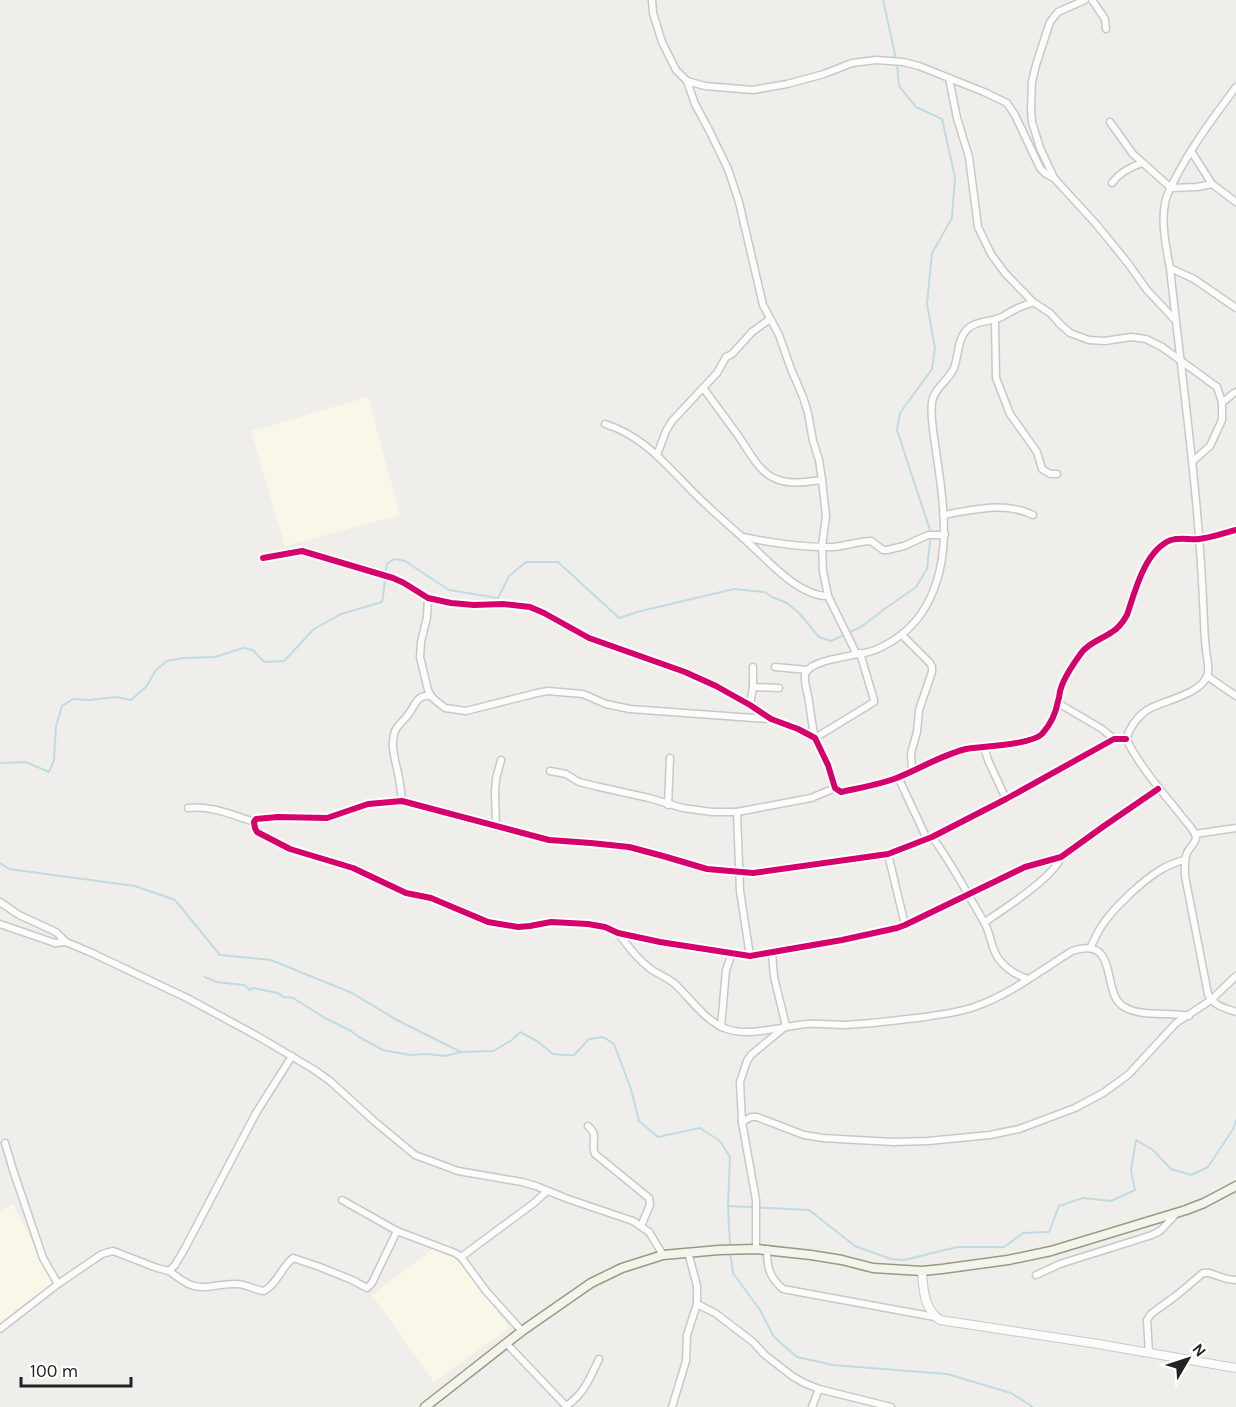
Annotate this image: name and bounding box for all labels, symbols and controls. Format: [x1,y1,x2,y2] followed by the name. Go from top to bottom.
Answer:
[1158,1329,1218,1389] north arrow
[1188,1339,1210,1360] text: N
[21,1350,130,1388] scale bar
[30,1360,78,1382] text: 100 m

